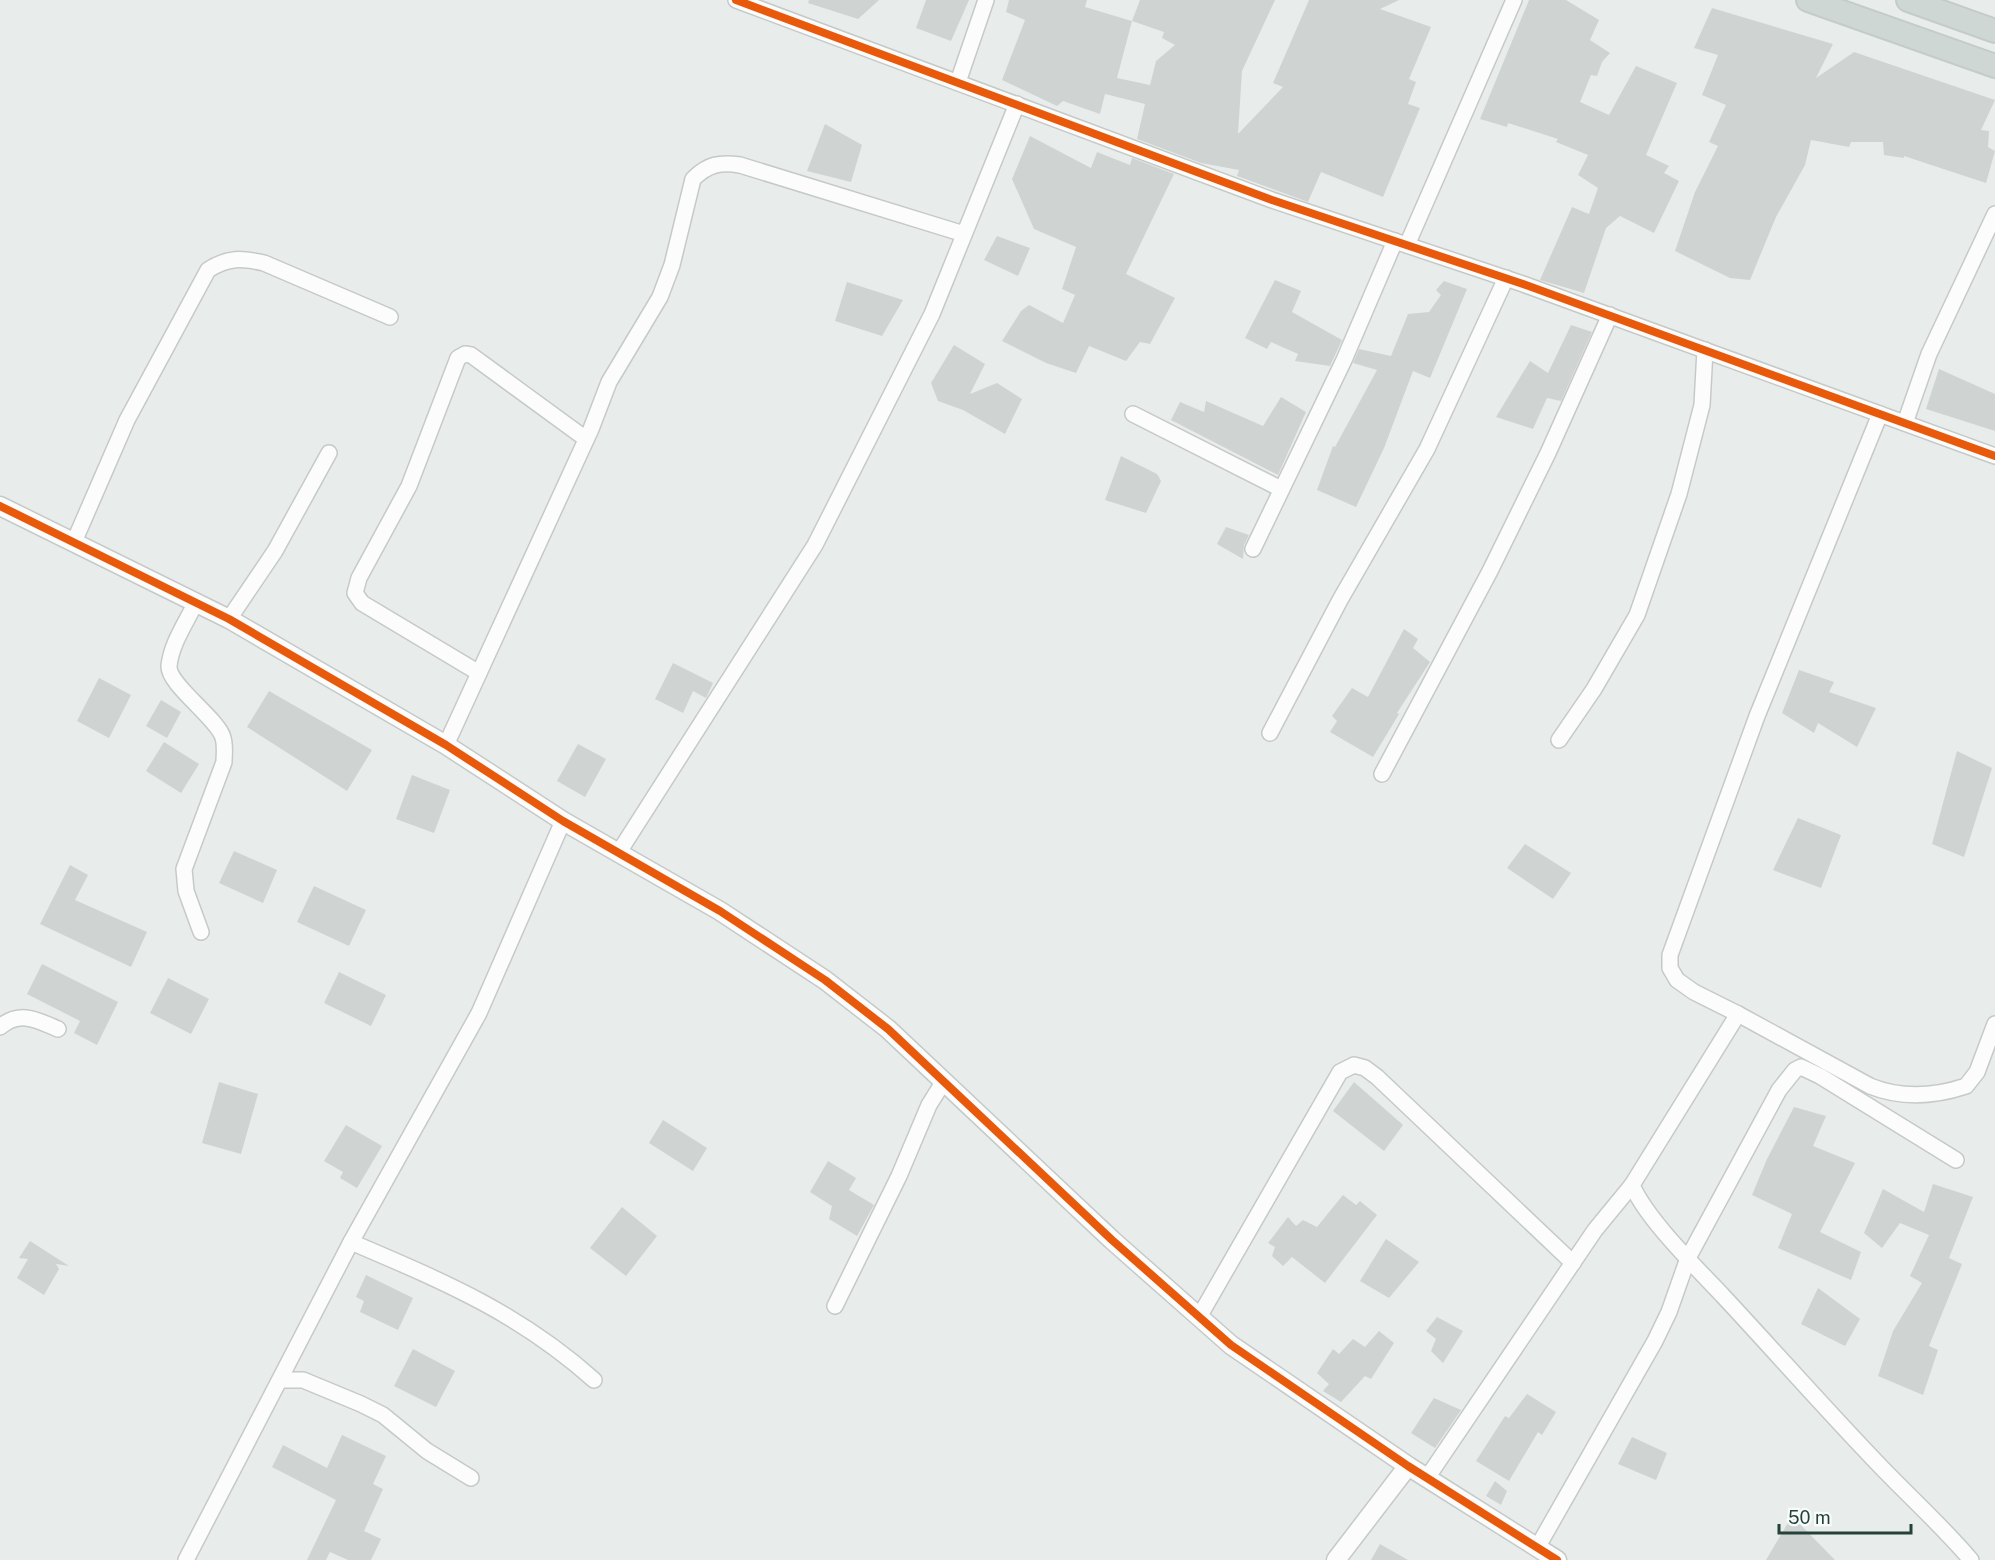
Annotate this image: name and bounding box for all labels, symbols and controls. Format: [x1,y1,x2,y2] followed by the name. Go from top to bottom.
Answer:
[1779,1497,1911,1535] scale bar
[1788,1507,1831,1528] text: 50 m

